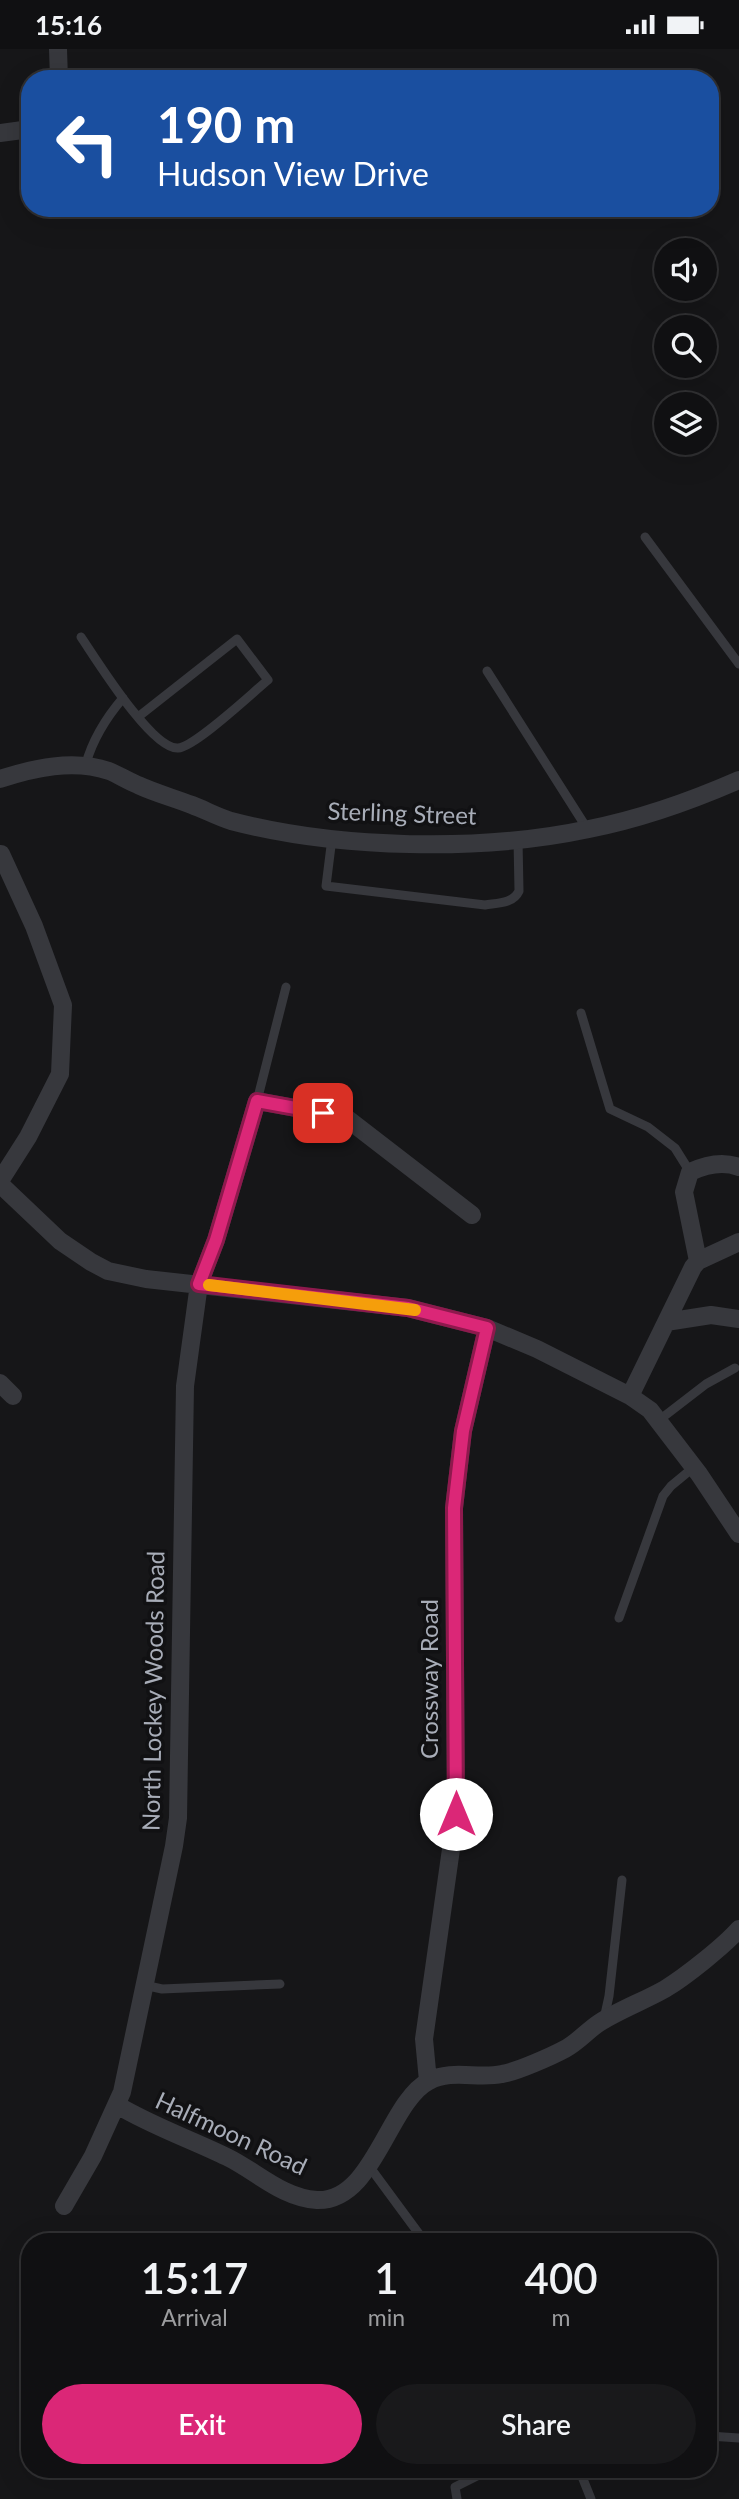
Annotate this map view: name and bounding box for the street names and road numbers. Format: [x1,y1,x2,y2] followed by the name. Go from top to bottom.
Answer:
[327,795,477,830] street label: Sterling Street
[136,1551,169,1831] street label: North Lockey Woods Road
[414,1599,443,1759] street label: Crossway Road
[151,2085,312,2180] street label: Halfmoon Road

